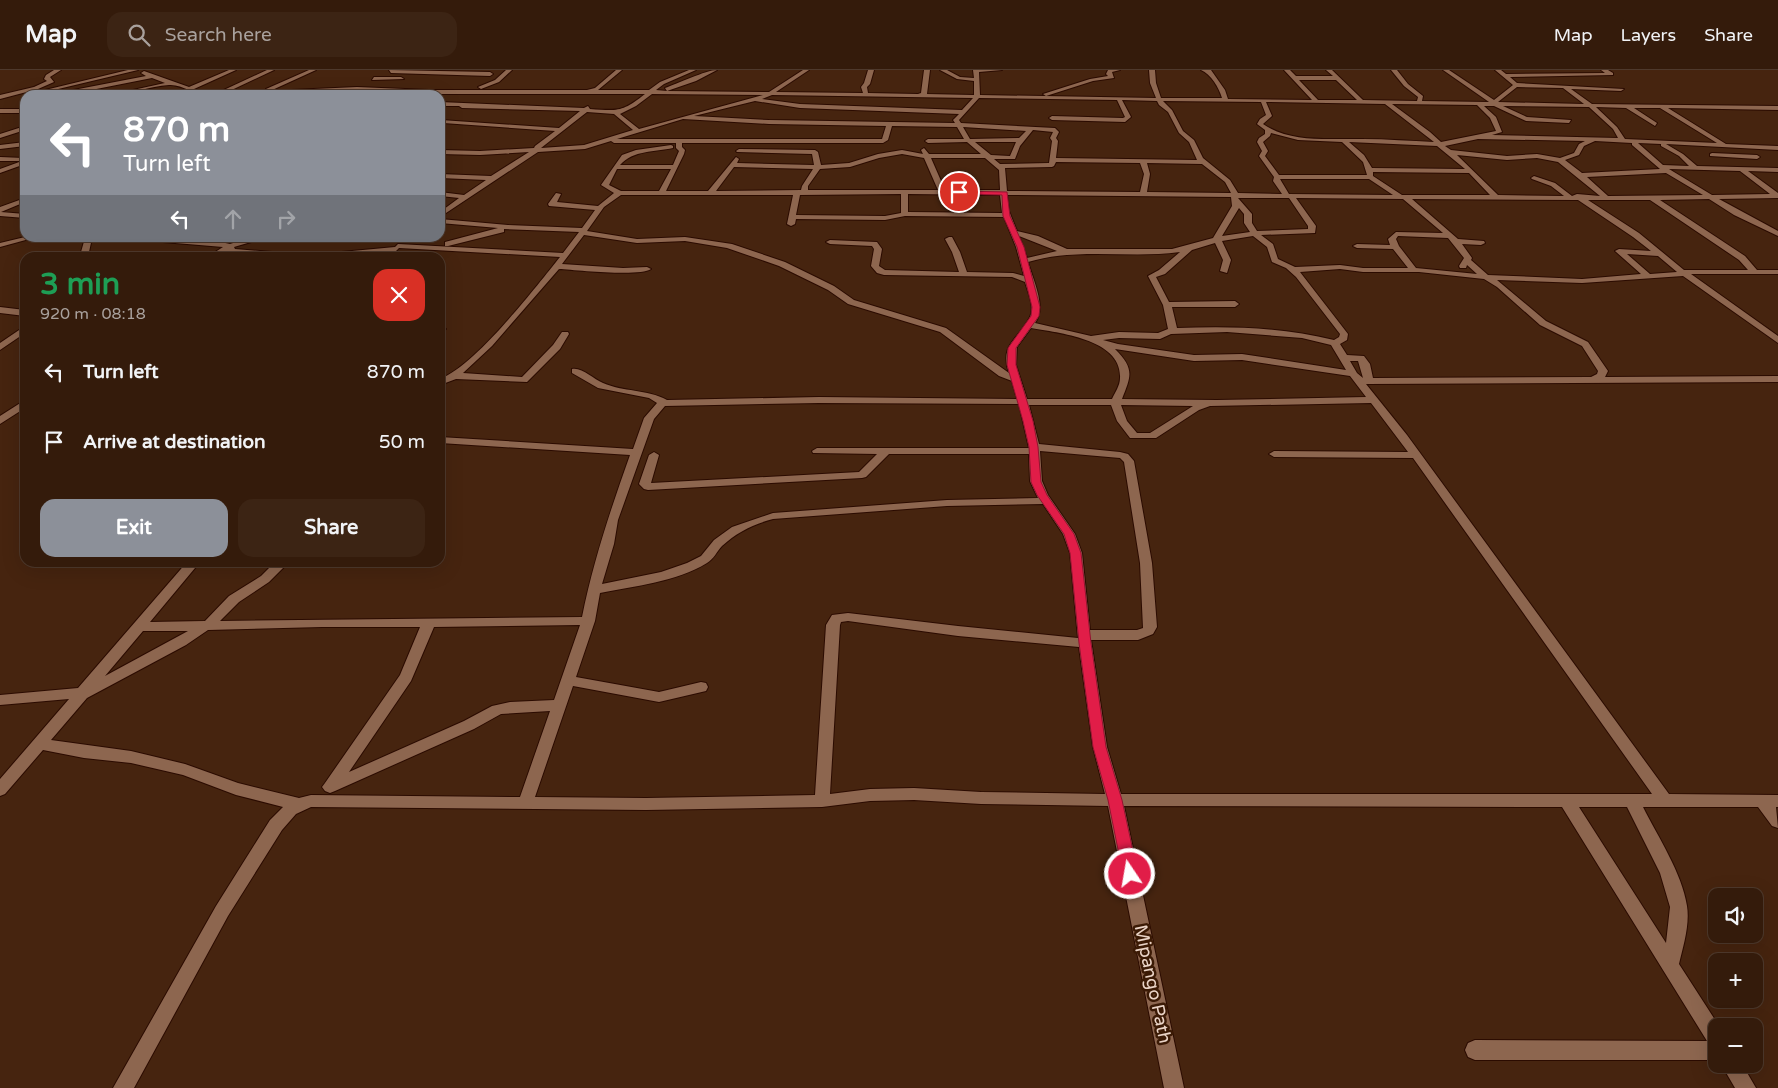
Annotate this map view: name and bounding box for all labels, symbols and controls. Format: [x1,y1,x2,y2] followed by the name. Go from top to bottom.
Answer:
[107,12,457,57] search box
[25,20,77,49] text: Map
[125,21,153,49] icon: search
[165,24,272,46] text: Search here
[1554,24,1593,46] text: Map
[1621,24,1676,46] text: Layers
[1704,24,1753,46] text: Share
[123,109,230,151] text: 870 m
[40,110,105,175] icon: left
[123,151,211,177] text: Turn left
[938,171,980,213] pin
[945,178,973,206] icon: arrive
[166,205,194,233] icon: left
[219,205,247,233] icon: ahead
[272,205,300,233] icon: right
[40,266,120,303] text: 3 min
[373,269,425,321] button: close
[40,304,146,324] text: 920 m · 08:18
[40,358,68,386] icon: left
[83,361,159,383] text: Turn left
[367,361,425,383] text: 870 m
[40,428,68,456] icon: arrive
[83,431,266,453] text: Arrive at destination
[379,431,425,453] text: 50 m
[40,499,228,557] button: Exit
[238,499,425,557] button: Share
[1103,847,1155,899] position arrow
[1708,888,1763,1073] map controls
[1708,888,1763,943] button: sound
[1130,923,1176,1045] street label: Mipango Path
[1708,953,1763,1008] button: +
[1708,1018,1763,1073] button: −

